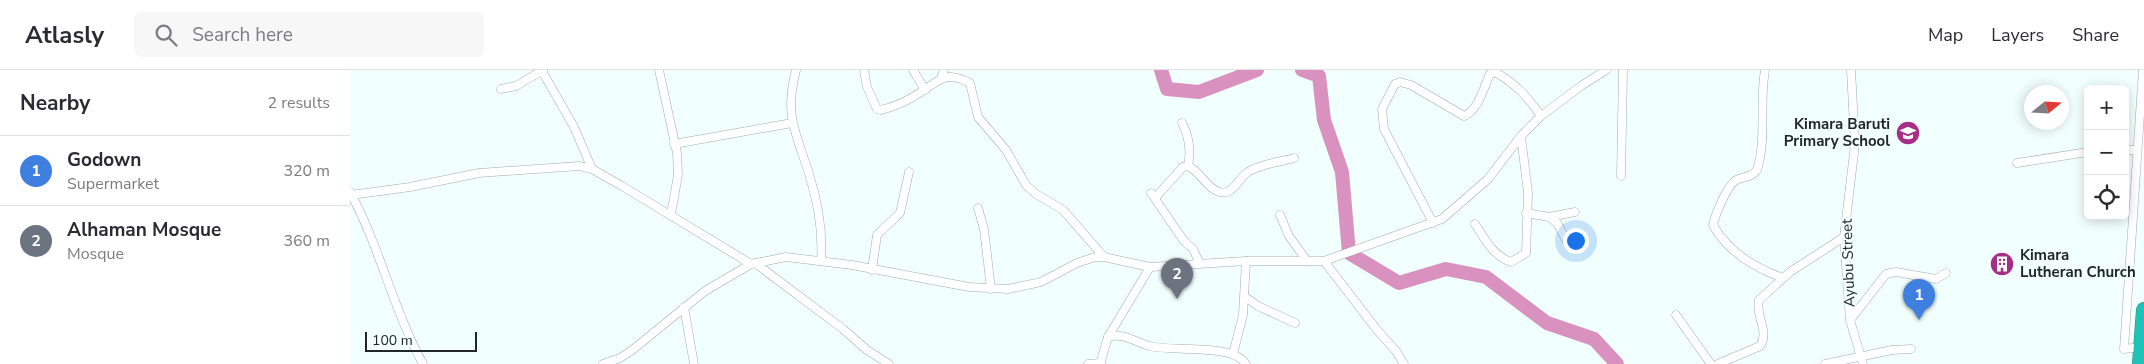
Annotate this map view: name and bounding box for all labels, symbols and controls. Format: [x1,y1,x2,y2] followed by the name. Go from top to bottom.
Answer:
[134,12,484,57] search box
[25,19,104,51] text: Atlasly
[152,21,180,49] icon: search
[192,22,293,48] text: Search here
[1928,23,1963,47] text: Map
[1991,23,2044,47] text: Layers
[2072,23,2119,47] text: Share
[2024,85,2069,130] north arrow
[2084,85,2129,220] map controls
[2084,85,2129,130] button: +
[20,89,90,117] text: Nearby
[268,92,330,114] text: 2 results
[1784,114,1890,151] place label: Kimara Baruti Primary School
[1895,120,1921,146] school or university icon: Kimara Baruti Primary School
[2084,130,2129,175] button: −
[67,147,141,173] text: Godown
[31,160,41,182] text: 1
[283,160,330,182] text: 320 m
[67,173,159,195] text: Supermarket
[2084,175,2129,220] button: locate
[67,217,221,243] text: Alhaman Mosque
[1836,218,1860,308] street label: Ayubu Street
[1563,228,1589,254] your location
[31,230,41,252] text: 2
[283,230,330,252] text: 360 m
[67,243,124,265] text: Mosque
[2020,245,2136,282] place label: Kimara Lutheran Church
[1989,251,2015,277] building icon: Kimara Lutheran Church
[1161,258,1193,299] pin: 2
[1903,279,1935,320] pin: 1
[365,329,478,352] scale bar
[372,331,413,350] text: 100 m

